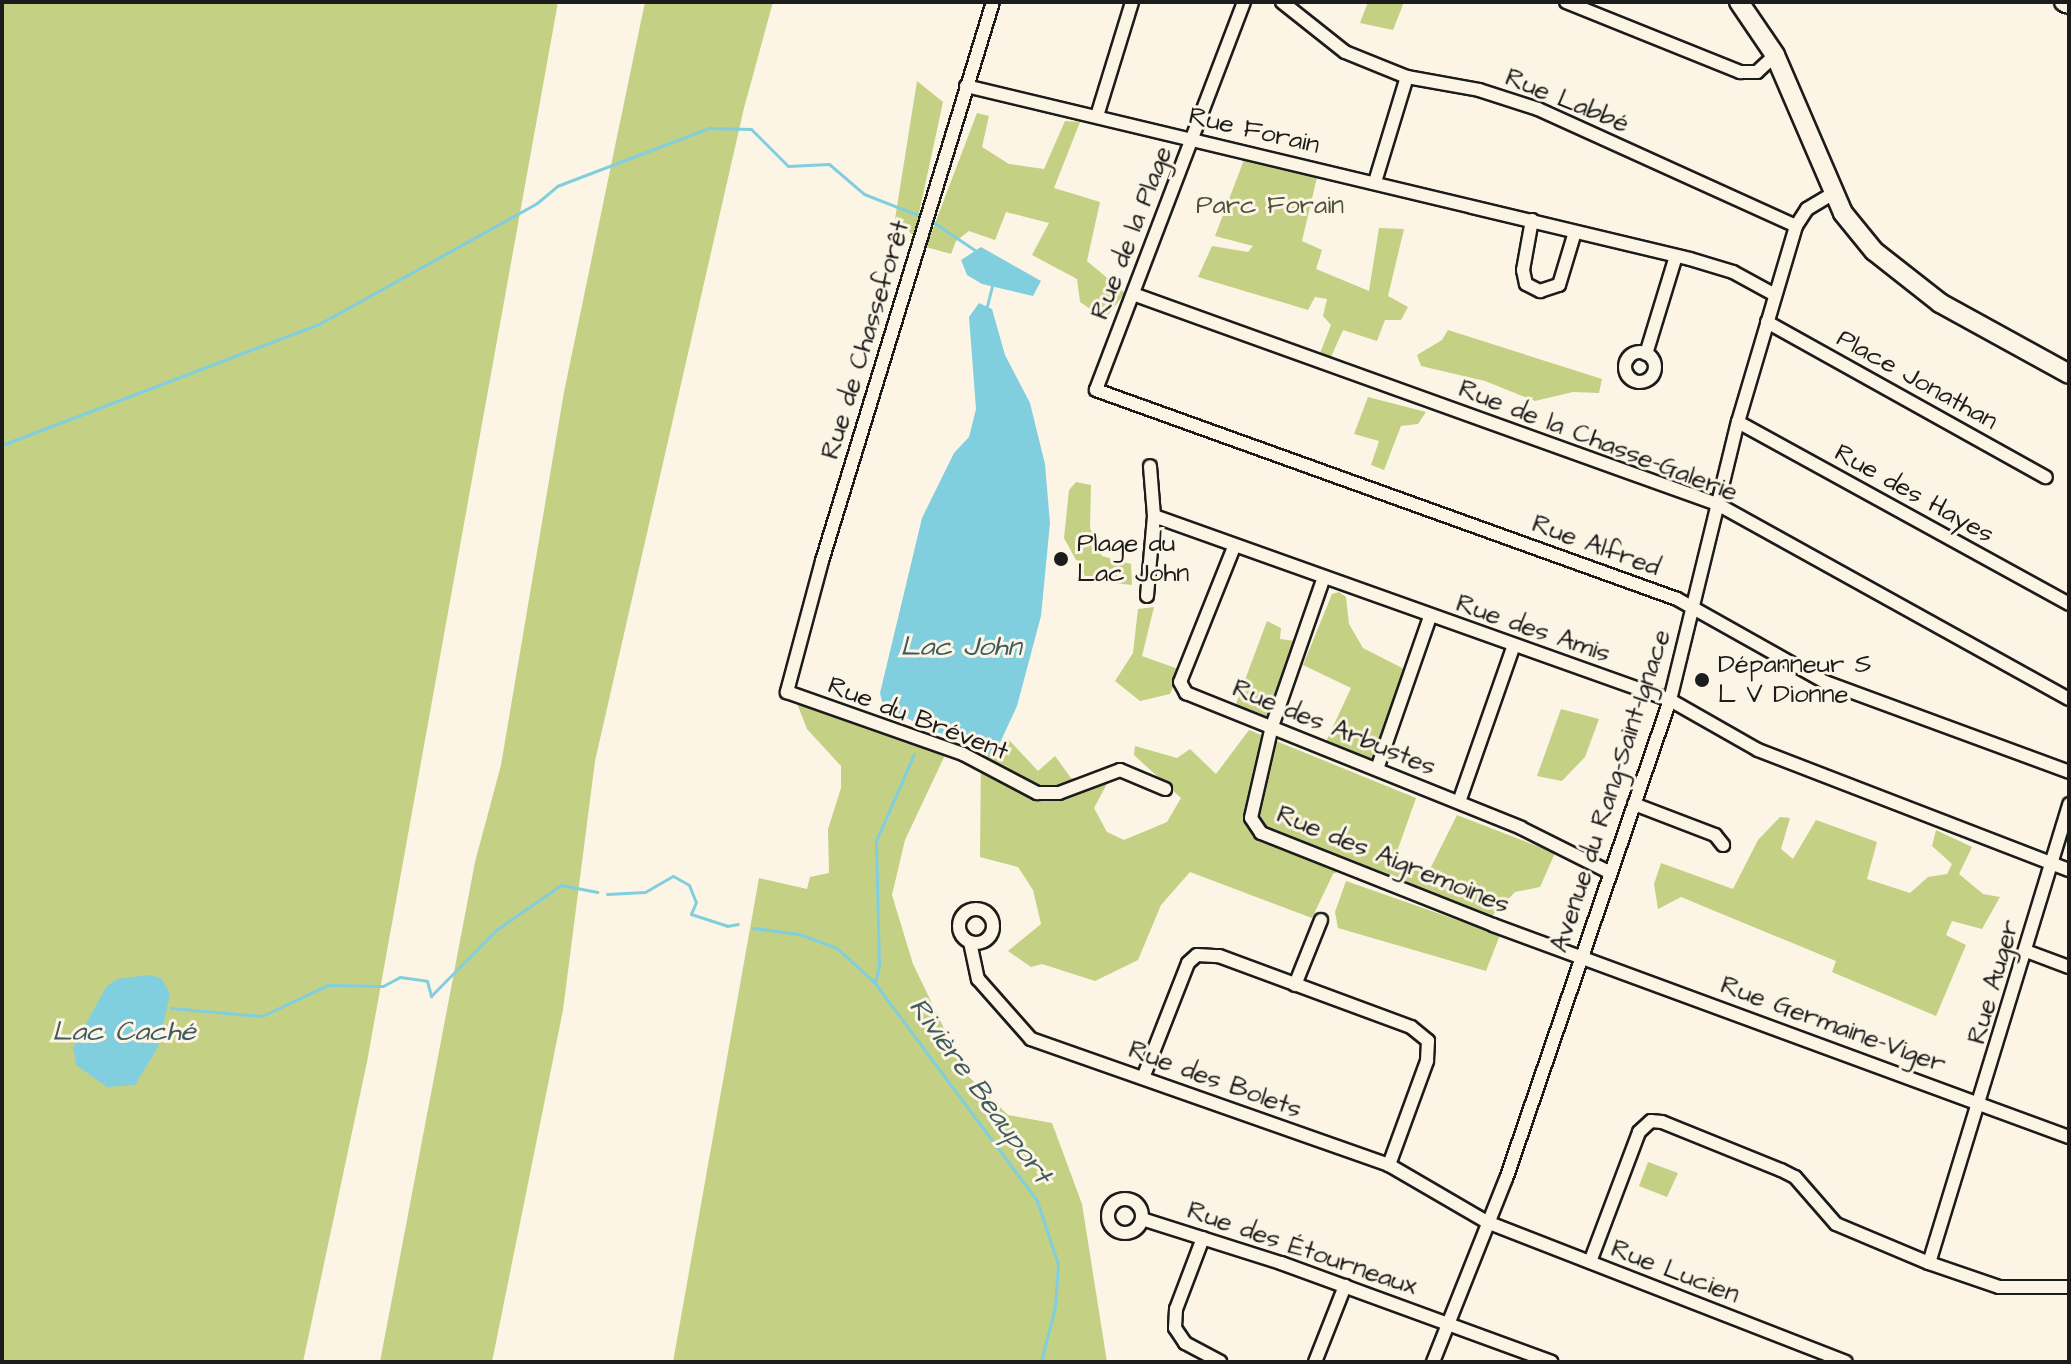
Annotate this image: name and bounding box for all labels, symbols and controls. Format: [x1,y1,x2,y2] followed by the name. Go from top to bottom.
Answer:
[1501,62,1633,140] street label: Rue Labbé
[1186,101,1322,161] street label: Rue Forain
[1085,142,1179,324] street label: Rue de la Plage
[1196,190,1344,222] park label: Parc Forain
[815,217,917,463] street label: Rue de Chasseforêt
[1831,323,2003,437] street label: Place Jonathan
[1454,373,1742,509] street label: Rue de la Chasse-Galerie
[1829,437,1999,551] street label: Rue des Hayes
[1528,508,1664,584] street label: Rue Alfred
[1077,528,1189,590] place label: Plage du Lac John
[1052,550,1070,568] marker: Plage du Lac John
[1452,588,1614,670] street label: Rue des Amis
[1544,626,1678,956] street label: Avenue du Rang-Saint-Ignace
[901,630,1021,664] water label: Lac John
[1718,649,1871,710] place label: Dépanneur S L V Dionne
[823,670,1013,768] street label: Rue du Brévent
[1693,671,1711,689] marker: Dépanneur S L V Dionne
[1228,673,1440,783] street label: Rue des Arbustes
[1272,799,1514,921] street label: Rue des Aigremoines
[1961,916,2027,1048] street label: Rue Auger
[1716,970,1950,1080] street label: Rue Germaine-Viger
[901,992,1059,1190] water label: Rivière Beauport
[52,1015,196,1049] water label: Lac Caché
[1124,1034,1306,1126] street label: Rue des Bolets
[1183,1195,1421,1303] street label: Rue des Étourneaux
[1606,1233,1744,1311] street label: Rue Lucien

